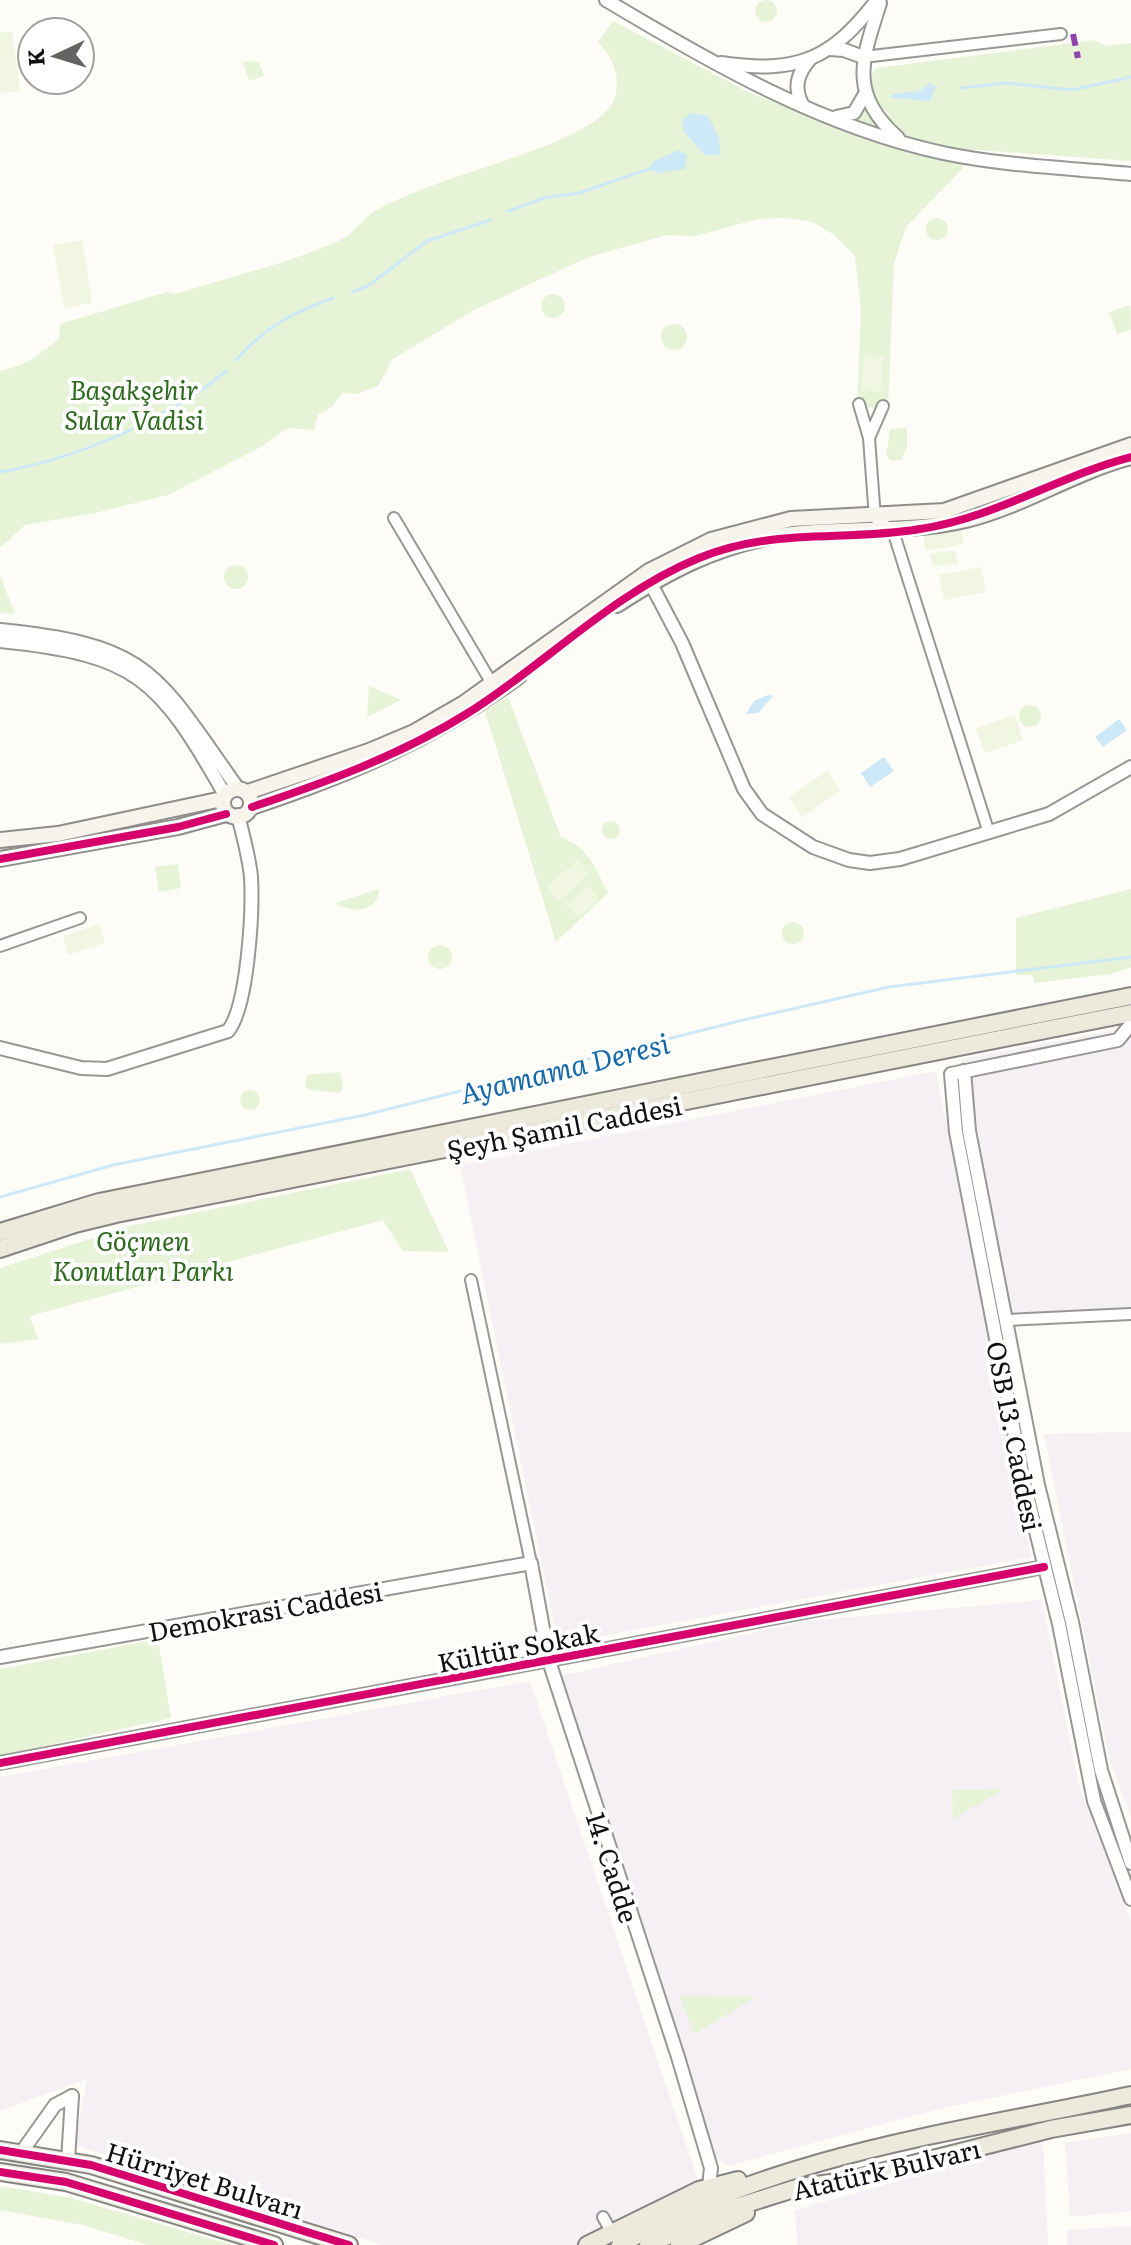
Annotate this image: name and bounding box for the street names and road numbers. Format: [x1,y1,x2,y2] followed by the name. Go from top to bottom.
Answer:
[443,1084,685,1168] street label: Şeyh Şamil Caddesi
[978,1338,1054,1535] street label: OSB 13. Caddesi
[145,1570,385,1650] street label: Demokrasi Caddesi
[434,1611,603,1681] street label: Kültür Sokak
[578,1807,650,1927] street label: 14. Cadde
[788,2127,984,2209] street label: Atatürk Bulvarı
[101,2130,309,2228] street label: Hürriyet Bulvarı

